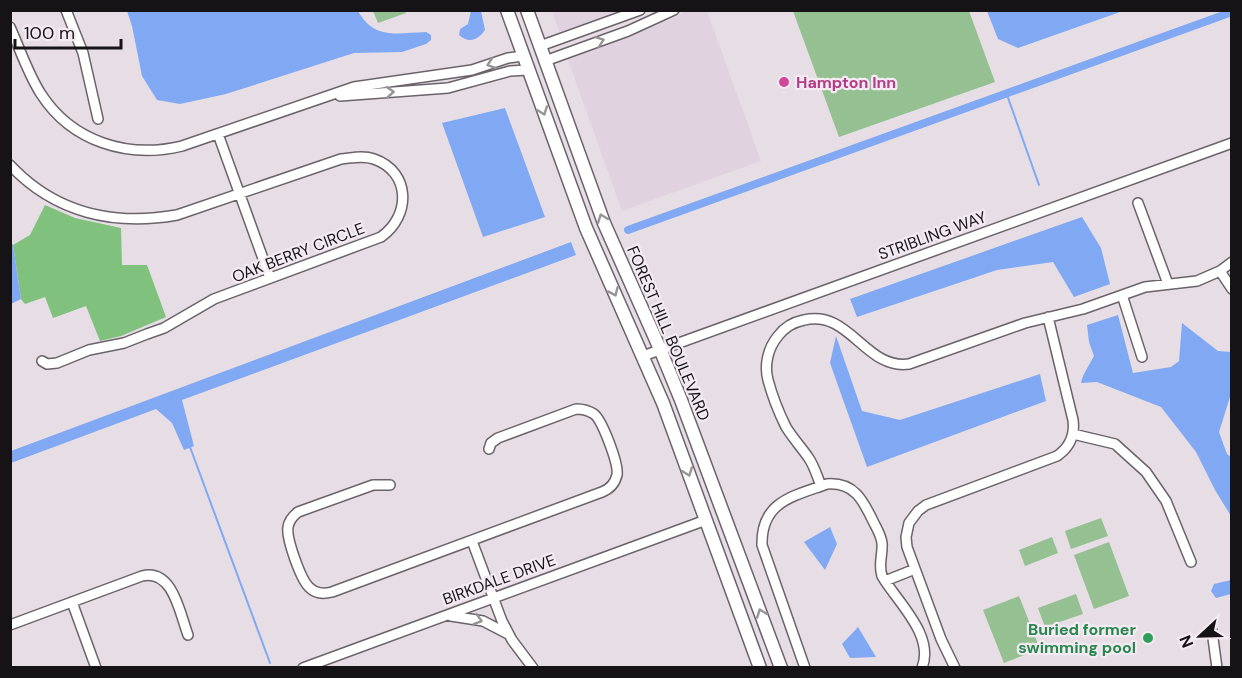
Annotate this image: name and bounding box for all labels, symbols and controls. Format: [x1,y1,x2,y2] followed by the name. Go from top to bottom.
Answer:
[15,12,122,50] scale bar
[24,21,75,45] text: 100 m
[594,35,605,48] one-way arrow
[486,56,497,69] one-way arrow
[796,72,896,93] place label: Hampton Inn
[777,75,791,89] marker: Hampton Inn
[386,86,395,99] one-way arrow
[535,105,548,115] one-way arrow
[875,206,989,265] street label: STRIBLING WAY
[597,213,609,224] one-way arrow
[229,218,367,287] street label: OAK BERRY CIRCLE
[622,243,715,424] street label: FOREST HILL BOULEVARD
[607,285,619,296] one-way arrow
[681,466,694,477] one-way arrow
[440,549,559,610] street label: BIRKDALE DRIVE
[1170,606,1230,666] north arrow
[755,608,768,619] one-way arrow
[472,613,483,625] one-way arrow
[1018,619,1136,658] place label: Buried former swimming pool
[1141,631,1155,645] marker: Buried former swimming pool
[1175,632,1198,651] text: N

